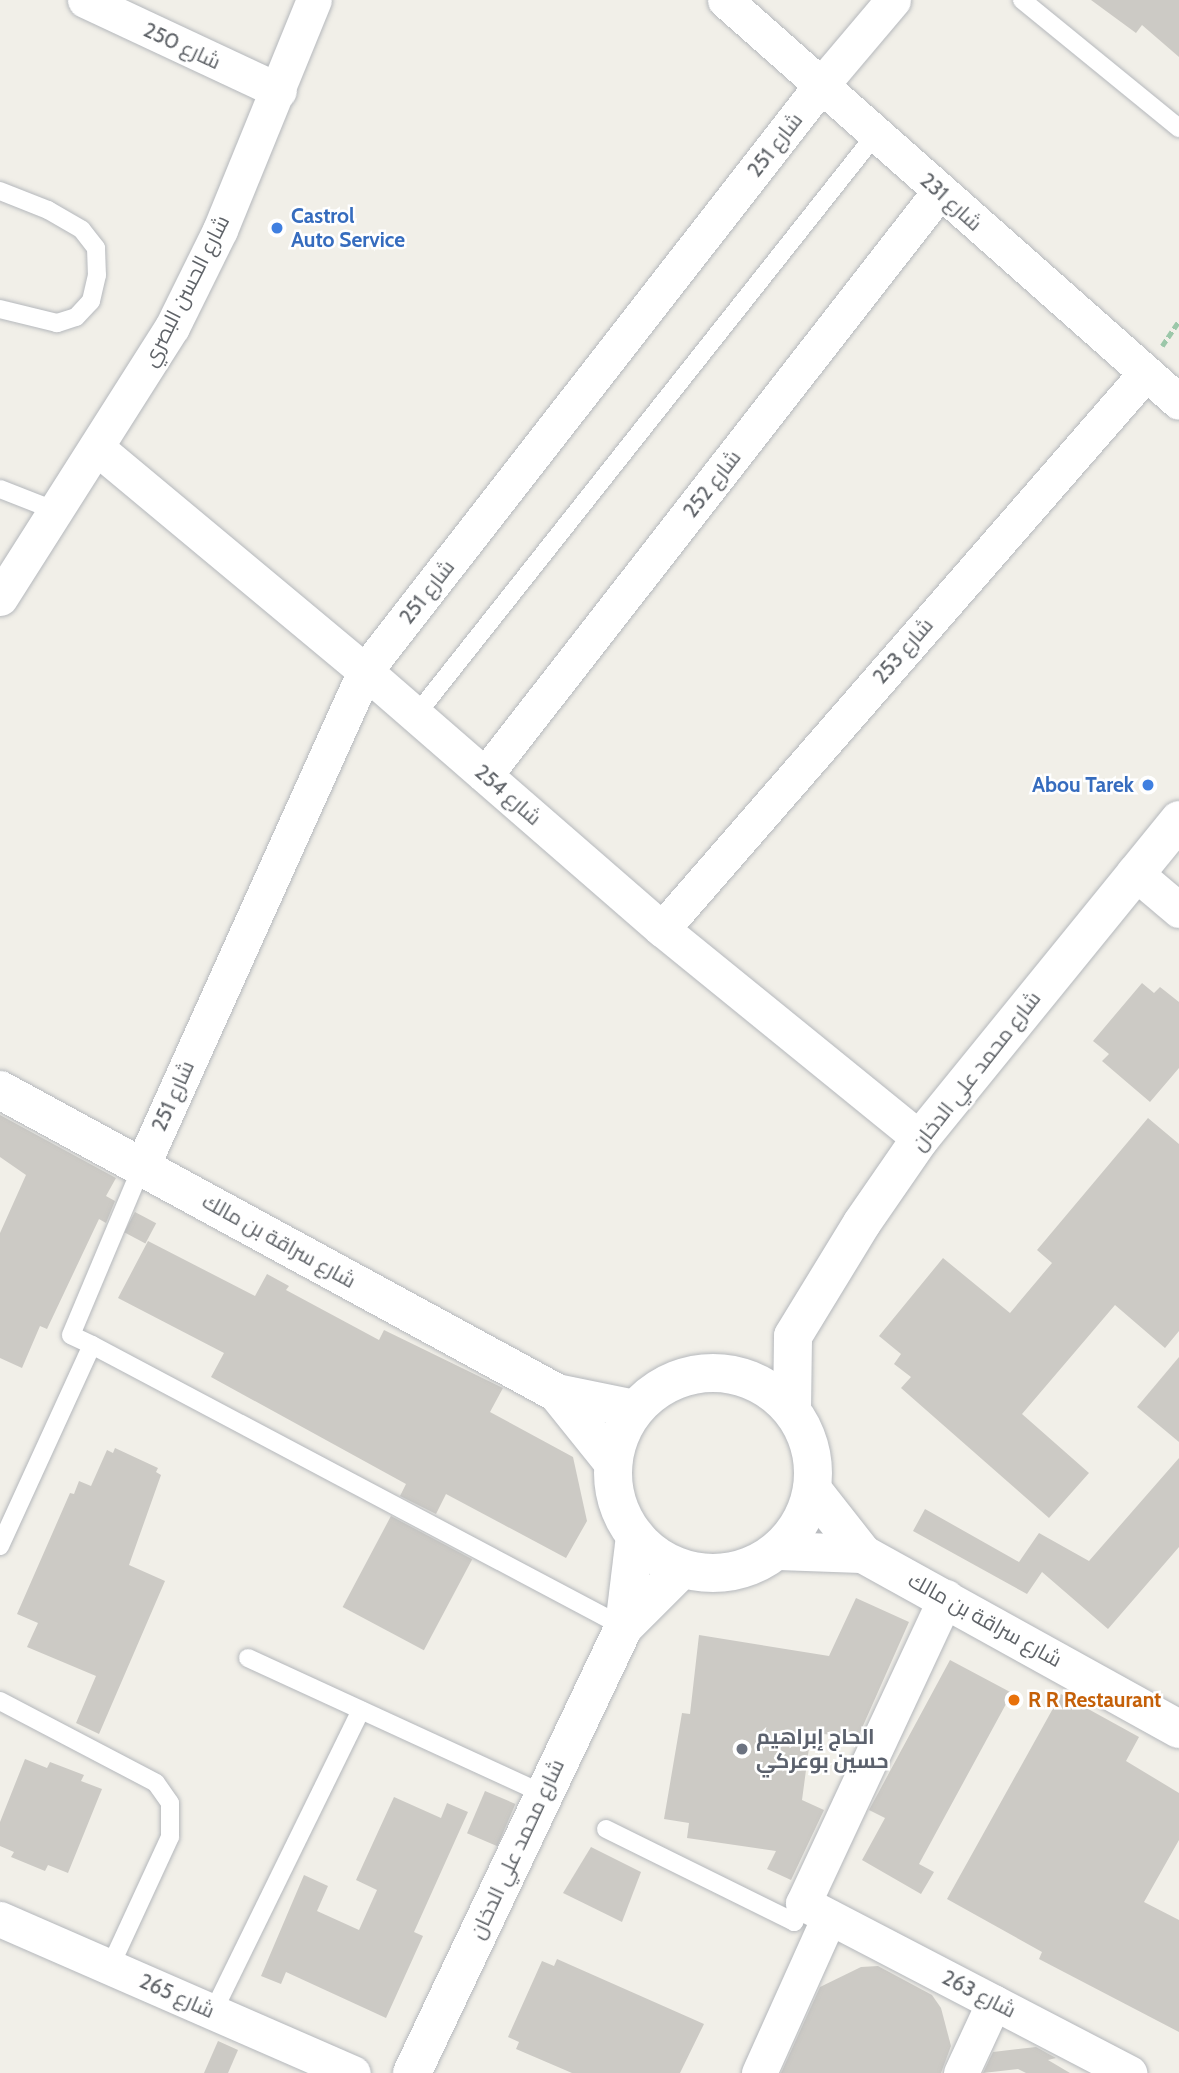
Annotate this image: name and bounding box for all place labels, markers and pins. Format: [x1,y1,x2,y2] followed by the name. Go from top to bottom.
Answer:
[291,203,405,253] place label: Castrol Auto Service
[269,220,285,236] marker: Castrol Auto Service
[1032,772,1134,798] place label: Abou Tarek
[1140,777,1156,793] marker: Abou Tarek
[1028,1687,1161,1713] place label: R R Restaurant
[1006,1692,1022,1708] marker: R R Restaurant
[756,1724,889,1774] place label: الحاج إبراهيم حسين بوعركي
[734,1741,750,1757] marker: الحاج إبراهيم حسين بوعركي

